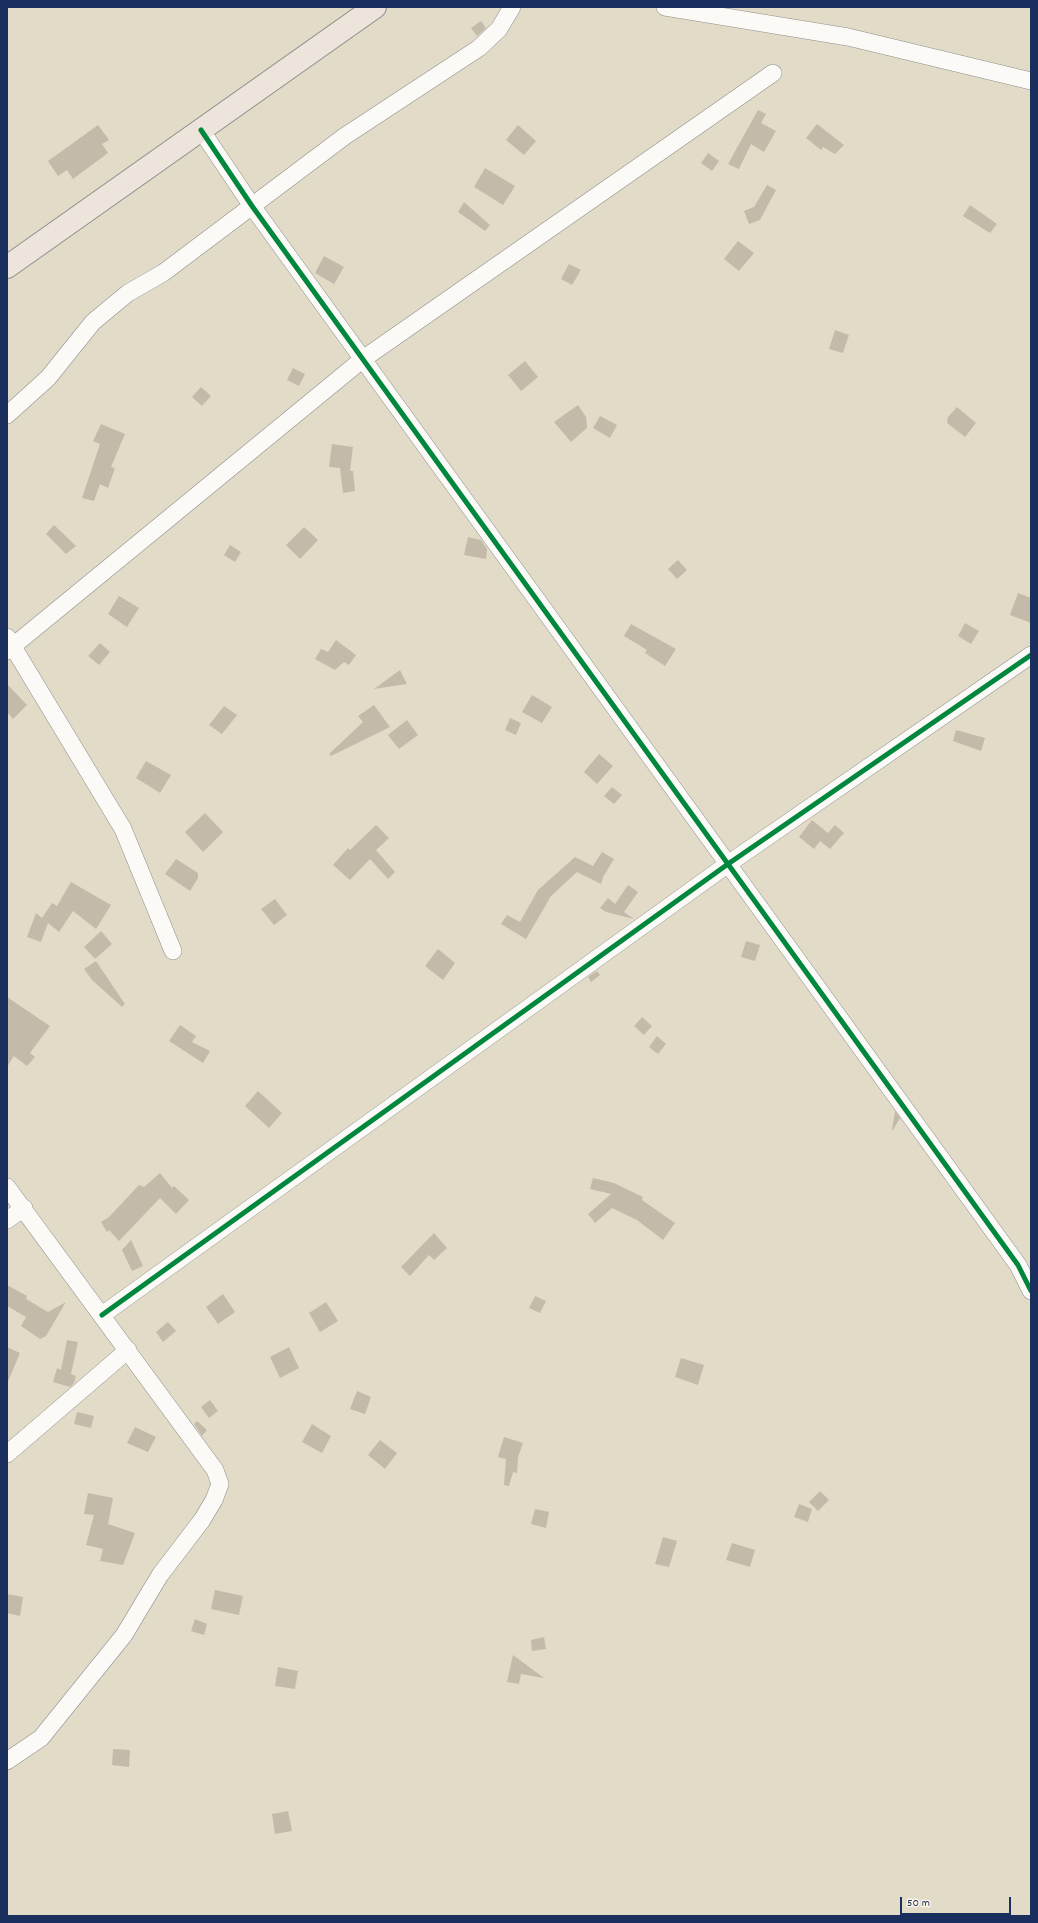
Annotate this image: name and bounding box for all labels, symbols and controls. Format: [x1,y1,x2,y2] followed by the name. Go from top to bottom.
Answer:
[902,1889,1013,1915] scale bar
[907,1895,930,1912] text: 50 m

